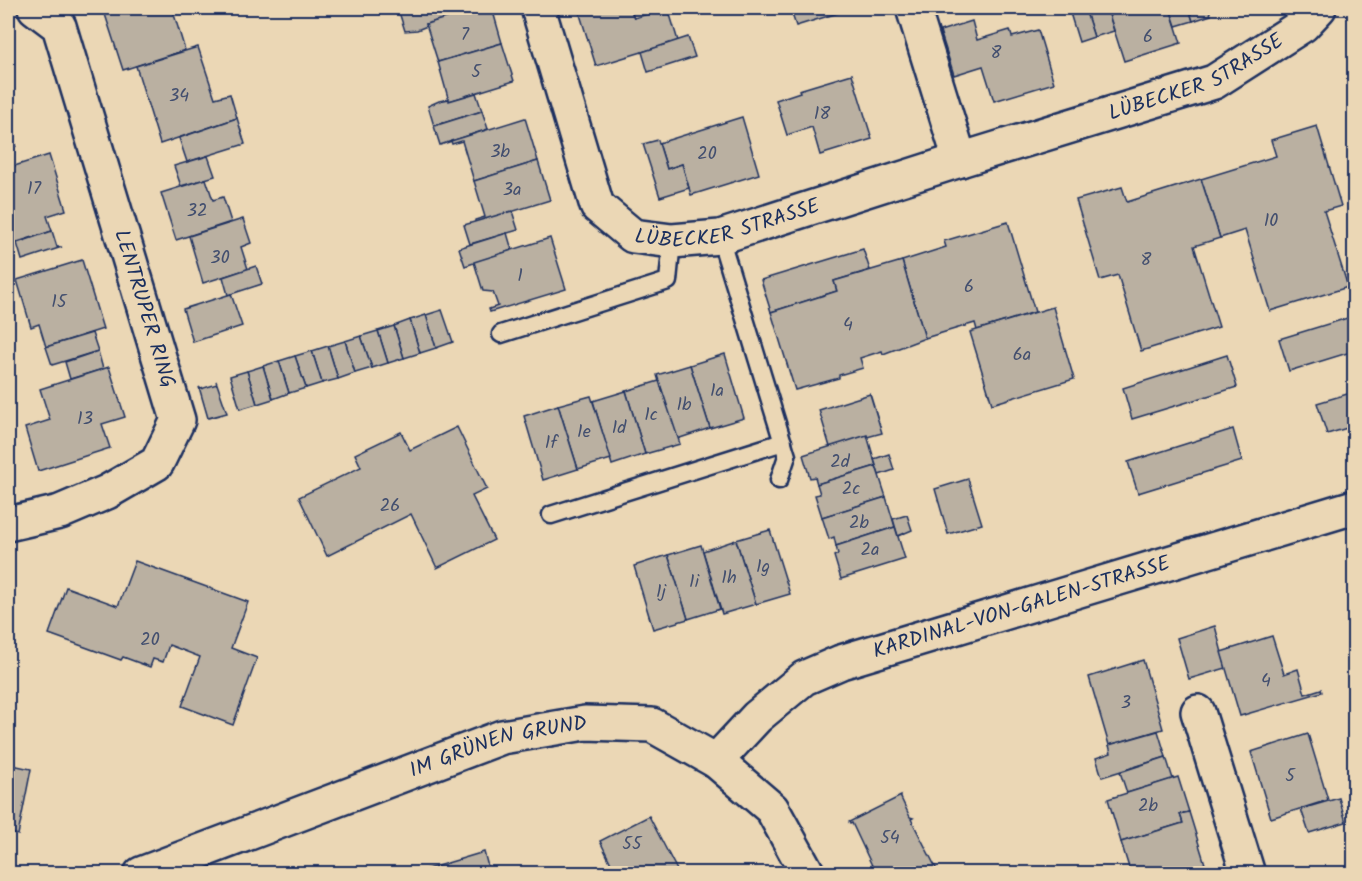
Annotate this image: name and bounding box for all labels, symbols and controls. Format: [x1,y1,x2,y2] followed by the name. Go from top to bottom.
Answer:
[461,21,470,50] house number: 7
[1143,23,1153,52] house number: 6
[1104,25,1291,130] street label: LÜBECKER STRASSE
[991,39,1002,68] house number: 8
[471,58,482,87] house number: 5
[169,82,189,111] house number: 34
[814,100,830,129] house number: 18
[490,138,510,167] house number: 3b
[697,140,717,169] house number: 20
[27,175,42,204] house number: 17
[503,176,521,205] house number: 3a
[633,189,825,257] street label: LÜBECKER STRASSE
[187,197,207,226] house number: 32
[1264,207,1278,236] house number: 10
[104,226,184,392] street label: LENTRUPER RING
[210,244,230,273] house number: 30
[1141,246,1152,275] house number: 8
[517,262,523,291] house number: 1
[964,273,974,302] house number: 6
[51,288,68,317] house number: 15
[843,311,853,340] house number: 4
[1013,341,1031,370] house number: 6a
[710,377,724,406] house number: 1a
[676,391,692,420] house number: 1b
[644,401,658,430] house number: 1c
[77,405,93,434] house number: 13
[612,414,627,443] house number: 1d
[577,418,591,447] house number: 1e
[545,429,559,458] house number: 1f
[830,448,851,477] house number: 2d
[842,475,860,504] house number: 2c
[380,492,400,521] house number: 26
[849,509,869,538] house number: 2b
[861,536,879,565] house number: 2a
[869,547,1175,668] street label: KARDINAL-VON-GALEN-STRASSE
[756,553,770,582] house number: 1g
[721,564,737,593] house number: 1h
[689,568,700,597] house number: 1i
[656,578,668,607] house number: 1j
[140,626,160,655] house number: 20
[1261,667,1271,696] house number: 4
[1121,689,1131,718] house number: 3
[405,706,589,787] street label: IM GRÜNEN GRUND
[1285,762,1296,791] house number: 5
[1138,792,1158,821] house number: 2b
[880,824,900,853] house number: 54
[622,830,643,859] house number: 55

